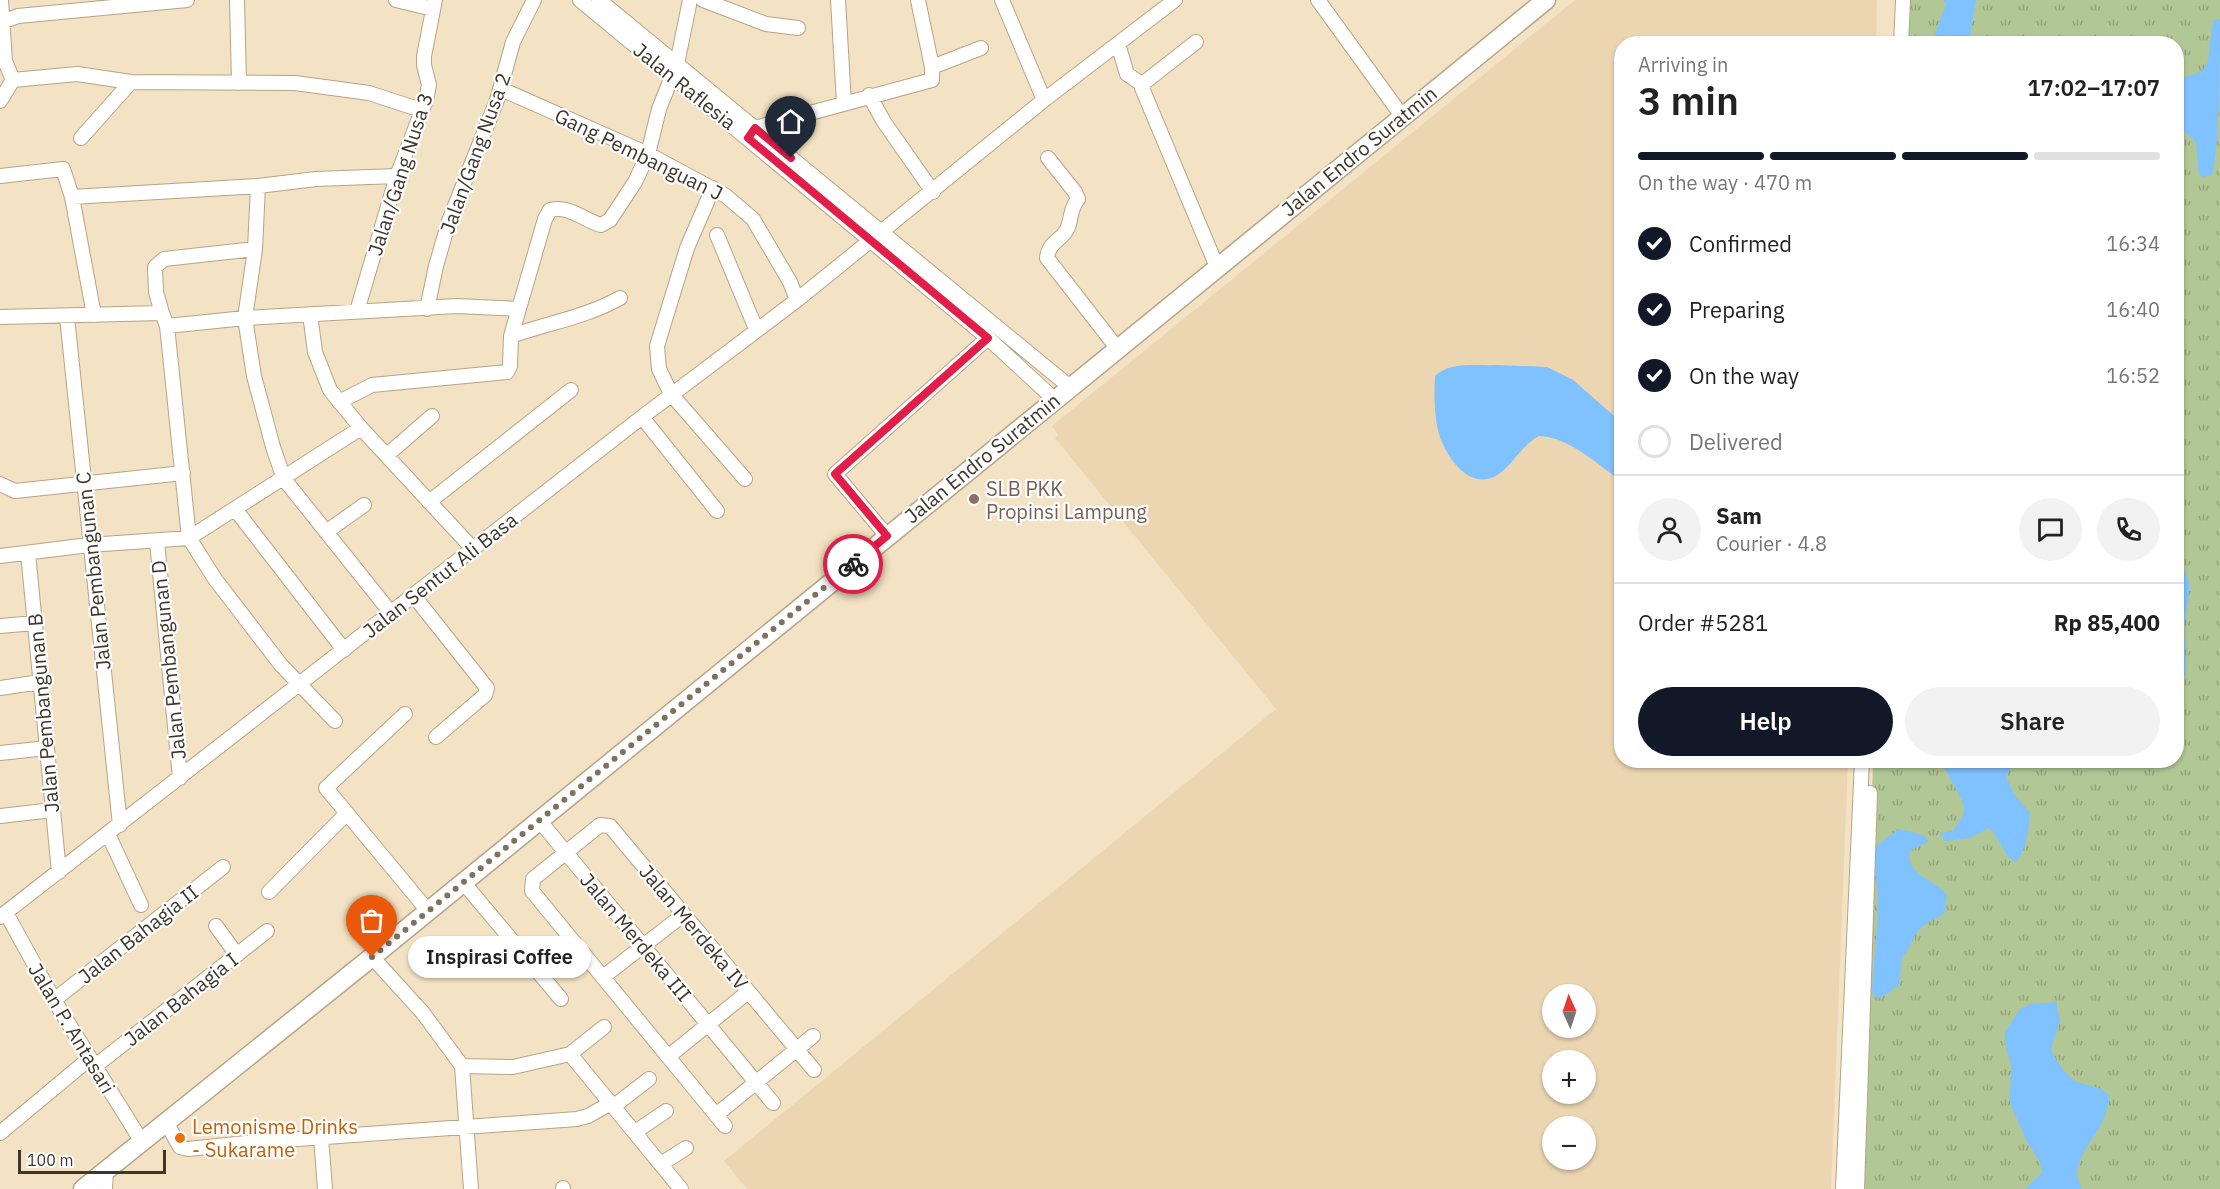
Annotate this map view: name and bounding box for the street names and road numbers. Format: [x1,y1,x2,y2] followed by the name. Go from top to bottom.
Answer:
[628,36,742,136] street label: Jalan Raflesia
[433,69,517,237] street label: Jalan/Gang Nusa 2
[1276,80,1442,222] street label: Jalan Endro Suratmin
[361,89,439,259] street label: Jalan/Gang Nusa 3
[550,102,728,206] street label: Gang Pembanguan J
[899,387,1065,529] street label: Jalan Endro Suratmin
[69,471,117,671] street label: Jalan Pembangunan C
[357,506,523,644] street label: Jalan Sentut Ali Basa
[144,559,192,761] street label: Jalan Pembangunan D
[21,612,65,814] street label: Jalan Pembangunan B
[633,859,755,995] street label: Jalan Merdeka IV
[574,867,698,1007] street label: Jalan Merdeka III
[72,878,204,990] street label: Jalan Bahagia II
[118,946,244,1052] street label: Jalan Bahagia I
[22,958,122,1098] street label: Jalan P. Antasari

